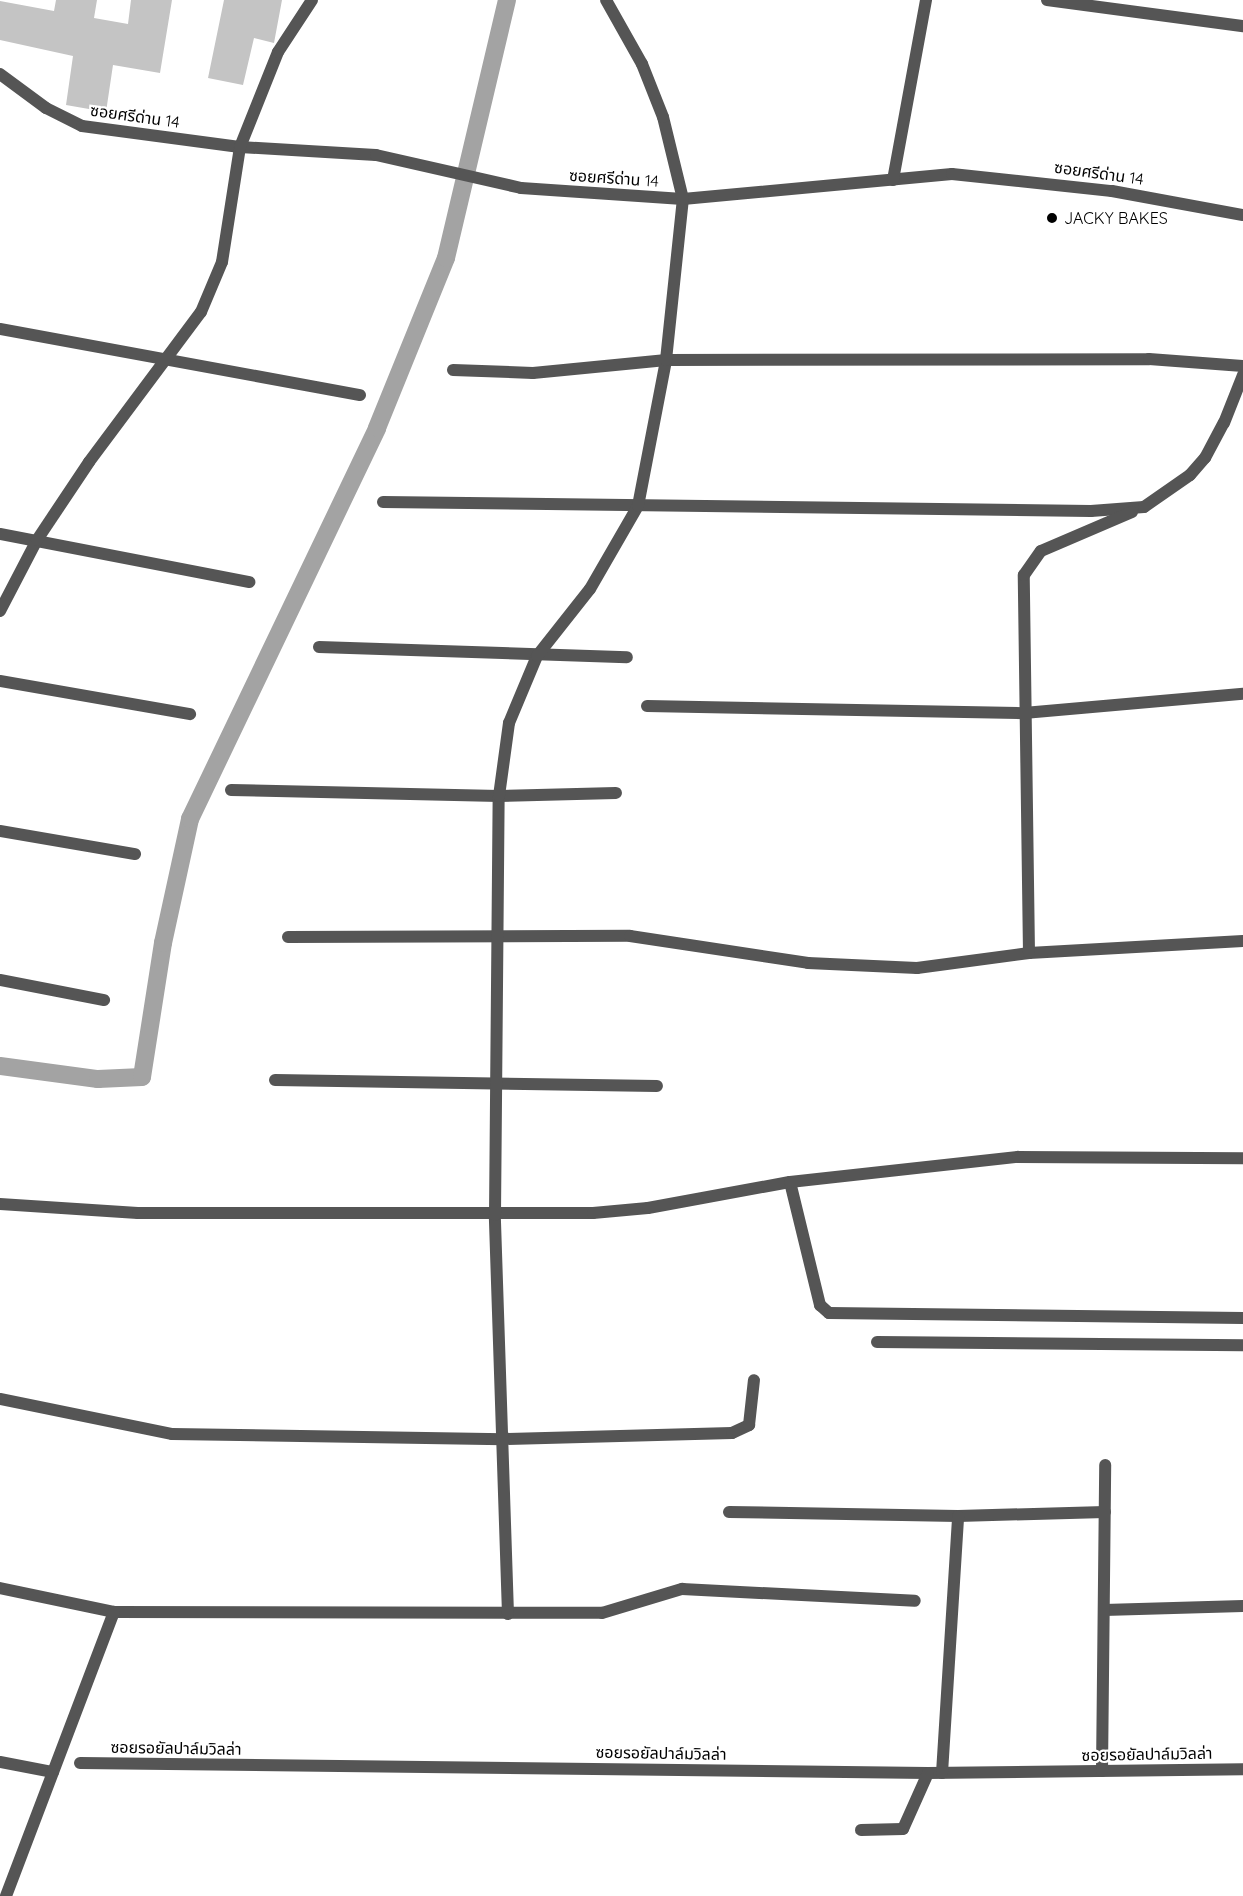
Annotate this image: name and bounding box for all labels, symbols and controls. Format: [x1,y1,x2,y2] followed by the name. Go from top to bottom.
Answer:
[89,100,181,132] street label: ซอยศรีด่าน 14
[1053,157,1145,189] street label: ซอยศรีด่าน 14
[568,165,660,191] street label: ซอยศรีด่าน 14
[1064,208,1168,228] place label: JACKY BAKES
[1045,211,1059,225] marker: JACKY BAKES
[110,1737,242,1759] street label: ซอยรอยัลปาล์มวิลล่า
[595,1742,727,1764] street label: ซอยรอยัลปาล์มวิลล่า
[1081,1743,1213,1765] street label: ซอยรอยัลปาล์มวิลล่า

